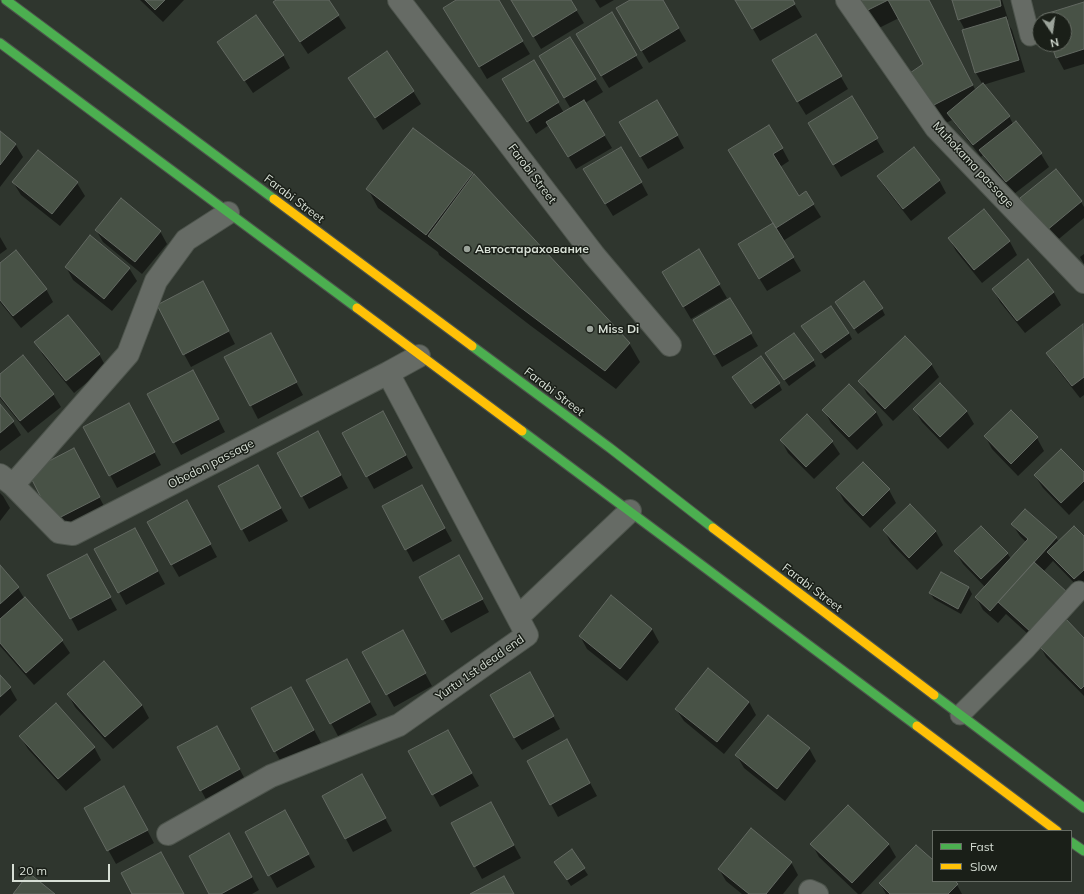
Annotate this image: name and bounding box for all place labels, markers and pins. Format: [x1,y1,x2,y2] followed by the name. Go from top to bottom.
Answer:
[475,242,589,256] place label: Автостарахование
[462,244,472,254] marker: Автостарахование
[598,322,639,336] place label: Miss Di
[585,324,595,334] marker: Miss Di

